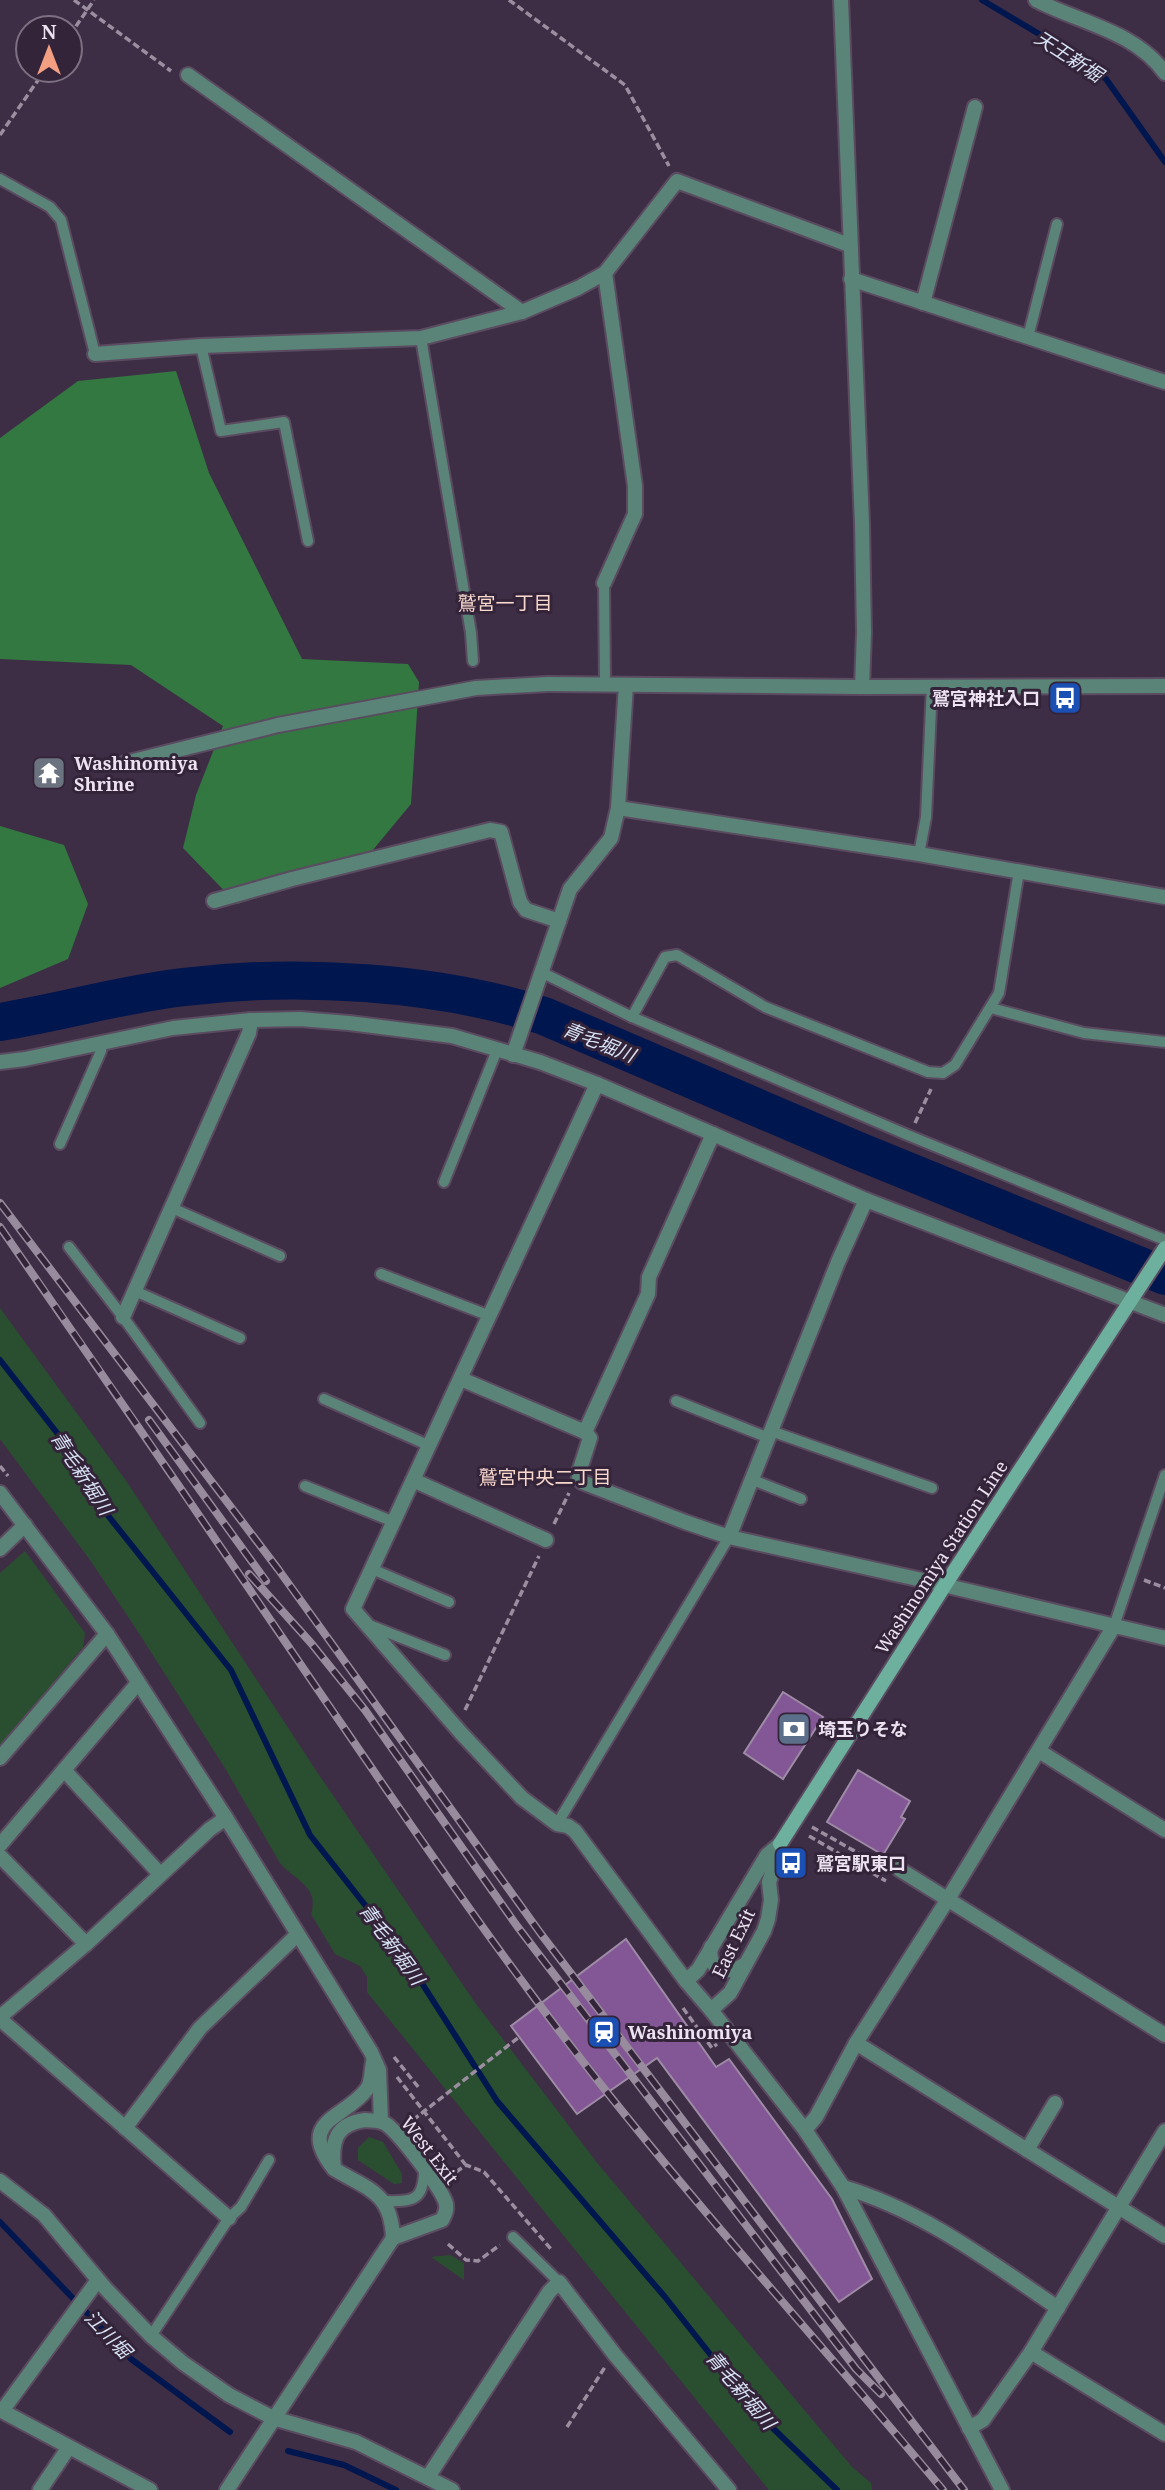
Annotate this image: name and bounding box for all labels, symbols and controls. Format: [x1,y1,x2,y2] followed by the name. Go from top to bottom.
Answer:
[14,14,84,84] north arrow
[42,19,57,45] text: N
[1030,24,1110,89] water label: 天王新堀
[457,590,553,616] district label: 鷲宮一丁目
[1046,679,1084,717] bus stop icon: 鷲宮神社入口
[932,686,1040,710] place label: 鷲宮神社入口
[74,751,198,796] place label: Washinomiya Shrine
[30,754,68,792] temple icon: Washinomiya Shrine
[559,1016,641,1069] water label: 青毛堀川
[45,1426,120,1522] water label: 青毛新堀川
[869,1456,1013,1658] street label: Washinomiya Station Line
[478,1464,612,1490] district label: 鷲宮中央二丁目
[775,1710,813,1748] bank icon: 埼玉りそな
[818,1717,908,1741] place label: 埼玉りそな
[772,1844,810,1882] bus stop icon: 鷲宮駅東口
[816,1851,906,1875] place label: 鷲宮駅東口
[354,1898,432,1992] water label: 青毛新堀川
[706,1904,760,1982] street label: East Exit
[585,2013,623,2051] station icon: Washinomiya
[628,2020,752,2044] place label: Washinomiya
[396,2111,464,2189] street label: West Exit
[79,2304,139,2366] water label: 江川堀
[701,2345,783,2436] water label: 青毛新堀川

